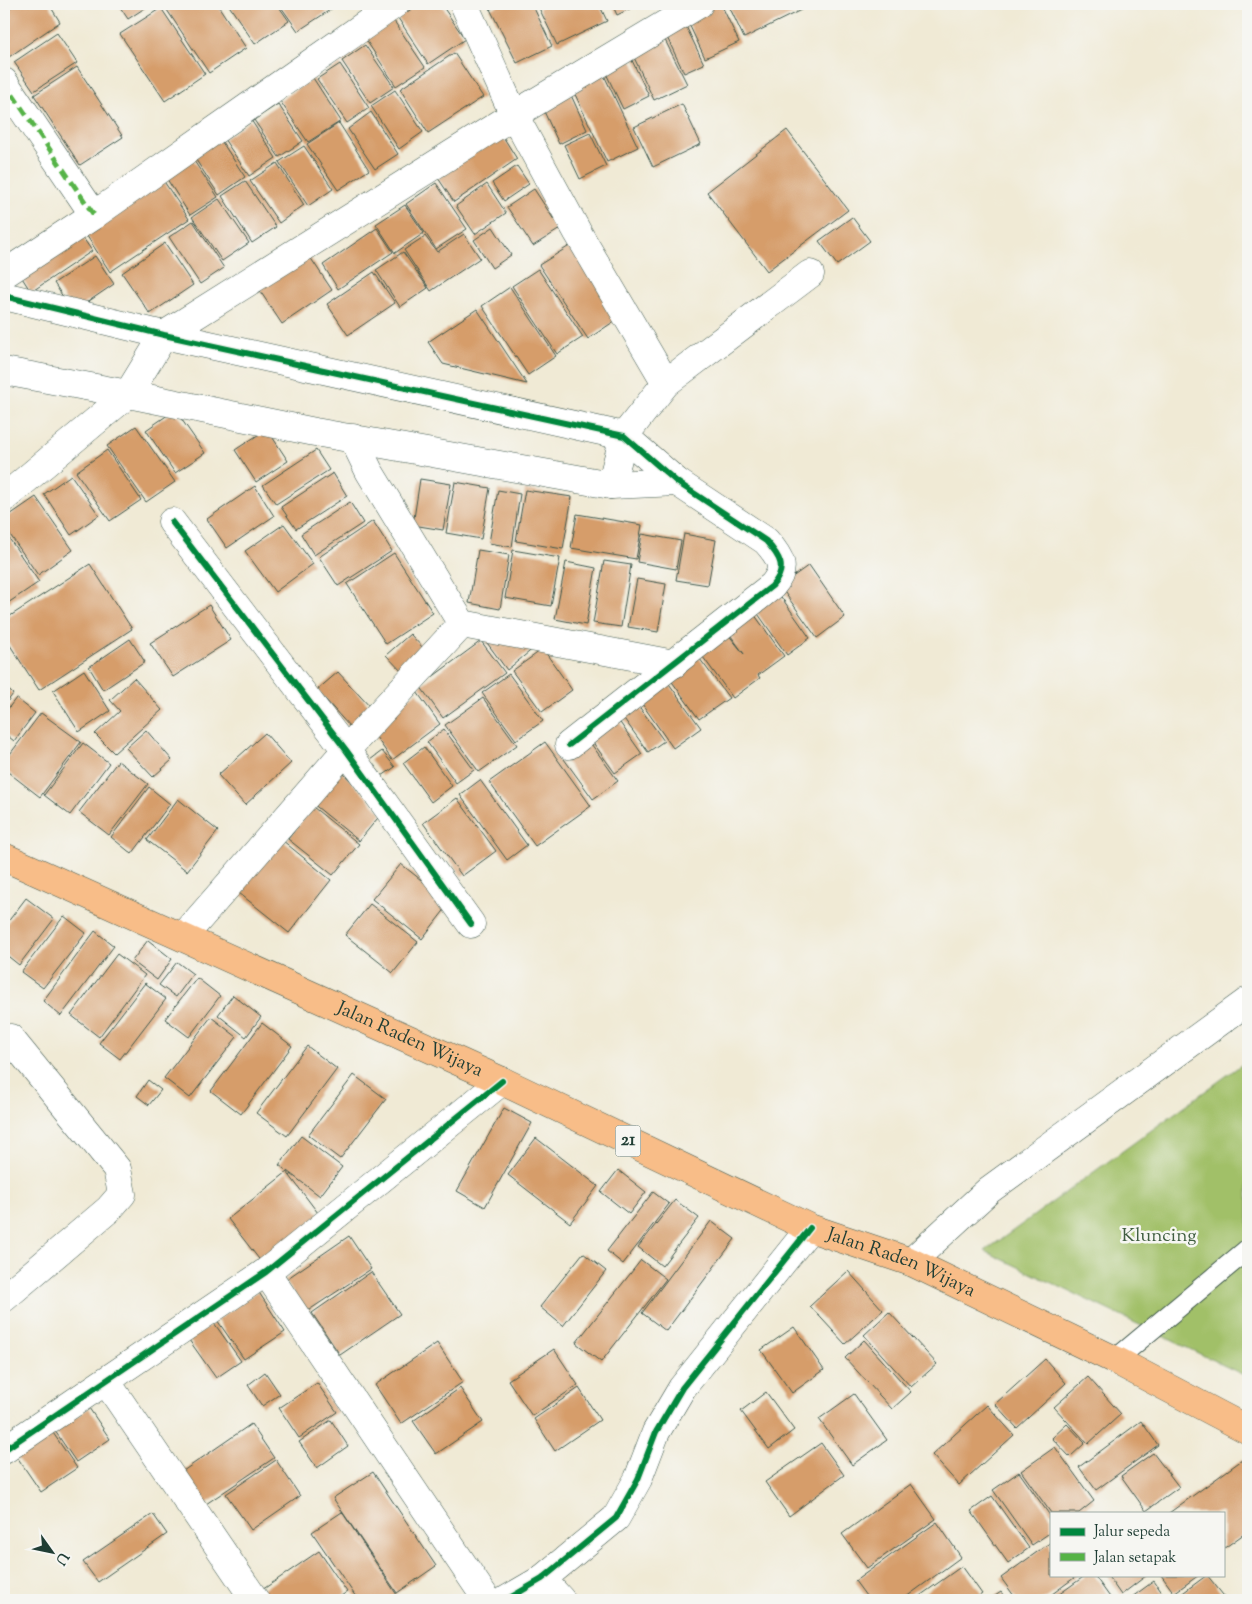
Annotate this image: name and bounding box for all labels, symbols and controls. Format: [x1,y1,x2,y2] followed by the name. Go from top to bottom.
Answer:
[331,994,488,1084] street label: Jalan Raden Wijaya
[616,1126,640,1156] road number: 21
[822,1221,980,1305] street label: Jalan Raden Wijaya
[1121,1223,1197,1250] park label: Kluncing
[1050,1512,1224,1576] legend
[1093,1522,1170,1543] text: Jalur sepeda
[28,1526,78,1576] north arrow
[49,1548,73,1569] text: U
[1093,1548,1177,1569] text: Jalan setapak

